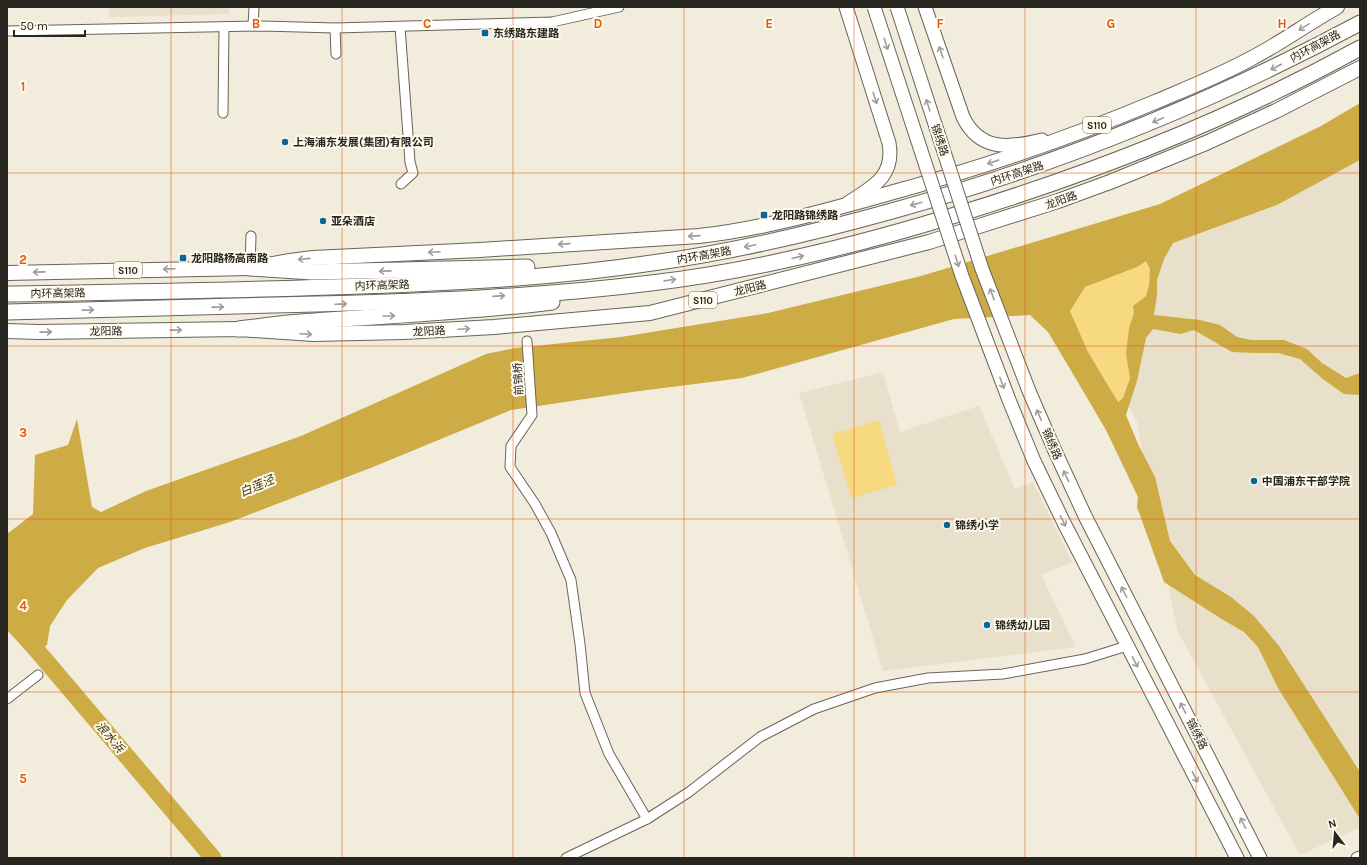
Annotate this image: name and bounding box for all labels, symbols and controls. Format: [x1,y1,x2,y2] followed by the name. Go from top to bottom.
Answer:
[14,12,85,38] scale bar
[252,16,260,31] text: B
[423,16,431,31] text: C
[594,16,603,31] text: D
[765,16,773,31] text: E
[936,16,944,31] text: F
[1107,16,1115,31] text: G
[1277,16,1287,31] text: H
[20,19,48,33] text: 50 m
[1299,23,1310,31] one-way arrow
[493,27,560,40] place label: 东绣路东建路
[480,28,490,38] marker: 东绣路东建路
[1288,28,1343,65] street label: 内环高架路
[883,37,890,50] one-way arrow
[936,46,944,58] one-way arrow
[1271,63,1283,71] one-way arrow
[21,79,25,94] text: 1
[872,91,879,104] one-way arrow
[924,99,932,111] one-way arrow
[1083,117,1111,133] road number: S110
[1152,117,1164,124] one-way arrow
[928,122,951,158] street label: 锦绣路
[293,136,434,149] place label: 上海浦东发展(集团)有限公司
[280,137,290,147] marker: 上海浦东发展(集团)有限公司
[987,159,999,167] one-way arrow
[989,159,1045,188] street label: 内环高架路
[1043,189,1079,212] street label: 龙阳路
[910,201,923,208] one-way arrow
[772,209,839,222] place label: 龙阳路锦绣路
[759,210,769,220] marker: 龙阳路锦绣路
[331,215,375,228] place label: 亚朵酒店
[318,216,328,226] marker: 亚朵酒店
[688,232,701,240] one-way arrow
[558,240,571,247] one-way arrow
[743,243,756,251] one-way arrow
[676,244,732,267] street label: 内环高架路
[428,248,441,256] one-way arrow
[19,252,27,267] text: 2
[191,252,269,265] place label: 龙阳路杨高南路
[791,252,804,260] one-way arrow
[178,253,188,263] marker: 龙阳路杨高南路
[954,254,961,267] one-way arrow
[298,255,311,263] one-way arrow
[114,262,142,278] road number: S110
[163,265,176,273] one-way arrow
[379,267,392,275] one-way arrow
[33,268,46,276] one-way arrow
[663,276,676,284] one-way arrow
[354,278,410,293] street label: 内环高架路
[733,278,768,299] street label: 龙阳路
[30,287,86,300] street label: 内环高架路
[987,289,995,301] one-way arrow
[689,292,717,308] road number: S110
[492,293,505,300] one-way arrow
[334,300,347,308] one-way arrow
[211,303,224,311] one-way arrow
[81,306,94,314] one-way arrow
[382,313,395,320] one-way arrow
[412,324,446,339] street label: 龙阳路
[89,325,123,338] street label: 龙阳路
[457,325,470,332] one-way arrow
[169,326,182,333] one-way arrow
[39,328,52,336] one-way arrow
[299,330,312,337] one-way arrow
[511,362,526,396] street label: 前锦桥
[999,376,1007,388] one-way arrow
[1035,410,1042,422] one-way arrow
[19,425,27,440] text: 3
[1039,426,1064,462] street label: 锦绣路
[1062,470,1069,482] one-way arrow
[238,472,277,499] water label: 白莲泾
[1262,475,1350,488] place label: 中国浦东干部学院
[1249,476,1259,486] marker: 中国浦东干部学院
[1060,515,1067,527] one-way arrow
[955,519,999,532] place label: 锦绣小学
[942,520,952,530] marker: 锦绣小学
[1120,586,1127,598] one-way arrow
[19,598,27,613] text: 4
[995,619,1050,632] place label: 锦绣幼儿园
[982,620,992,630] marker: 锦绣幼儿园
[1132,656,1140,668] one-way arrow
[1179,702,1186,714] one-way arrow
[1183,717,1210,752] street label: 锦绣路
[93,719,128,756] water label: 浪水浜
[19,771,27,786] text: 5
[1192,771,1199,783] one-way arrow
[1315,813,1355,853] north arrow
[1327,817,1338,831] text: N
[1238,818,1246,830] one-way arrow

